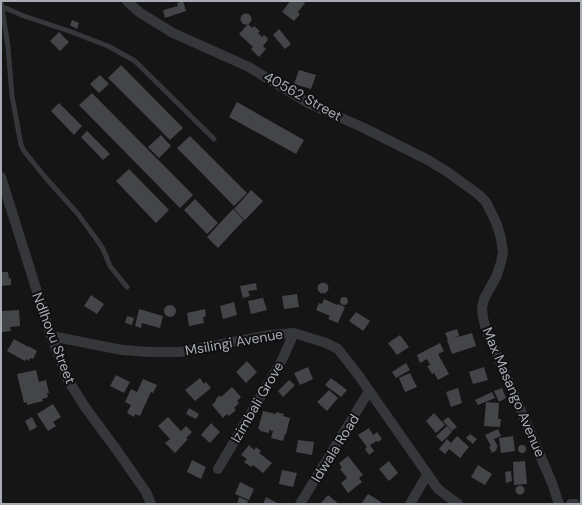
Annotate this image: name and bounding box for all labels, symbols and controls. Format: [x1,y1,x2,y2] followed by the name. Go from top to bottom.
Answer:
[261,67,345,125] street label: 40562 Street
[28,290,80,386] street label: Ndlhovu Street
[479,324,550,460] street label: Max Masango Avenue
[184,325,284,359] street label: Msilingi Avenue
[227,358,287,446] street label: Izimbali Grove
[307,411,363,485] street label: Idwala Road

